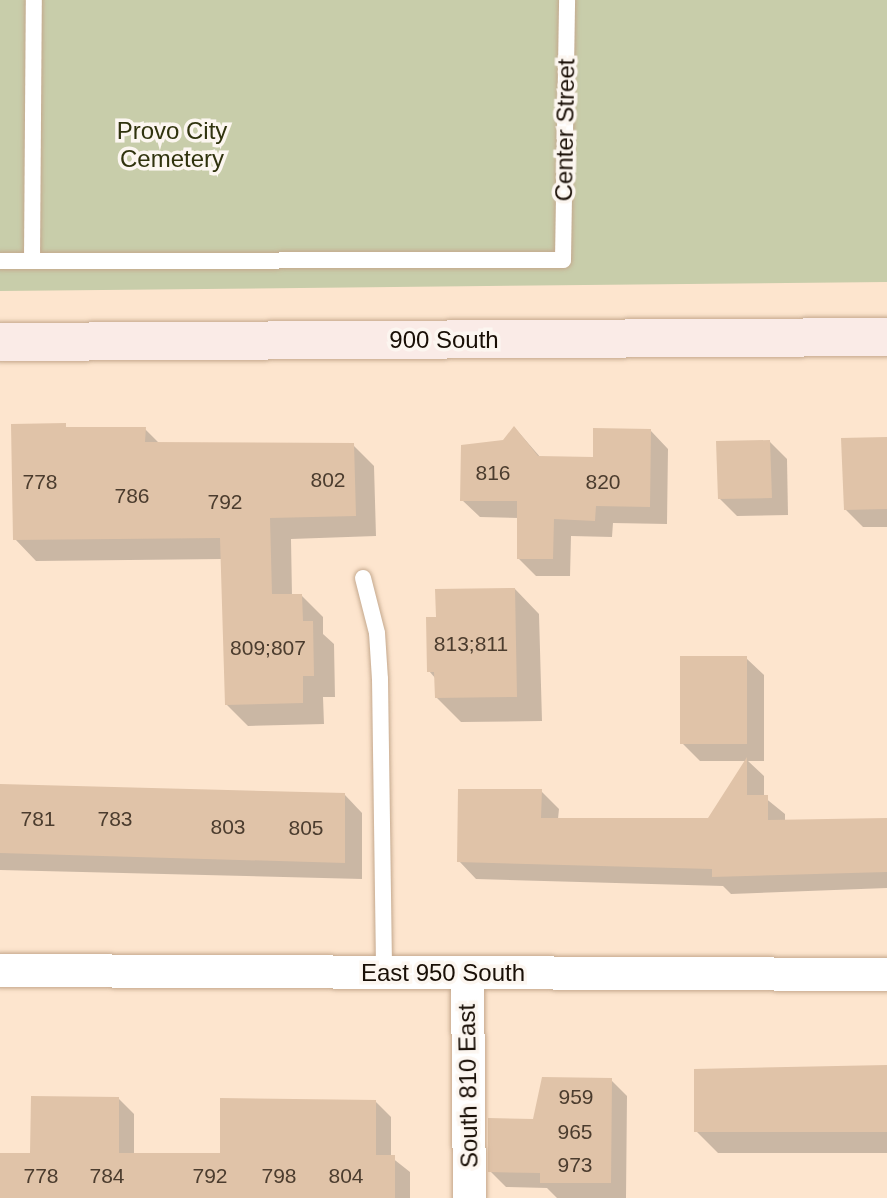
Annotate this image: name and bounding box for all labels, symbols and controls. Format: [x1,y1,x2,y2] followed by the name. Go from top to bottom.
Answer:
[549,58,581,202] street label: Center Street
[117,117,227,173] park label: Provo City Cemetery
[389,326,499,354] street label: 900 South
[475,460,511,486] house number: 816
[310,467,346,493] house number: 802
[22,469,58,495] house number: 778
[585,469,621,495] house number: 820
[114,483,150,509] house number: 786
[207,489,243,515] house number: 792
[434,631,508,657] house number: 813;811
[230,635,306,661] house number: 809;807
[20,806,56,832] house number: 781
[97,806,133,832] house number: 783
[210,814,246,840] house number: 803
[288,815,324,841] house number: 805
[361,959,525,987] street label: East 950 South
[452,1004,484,1168] street label: South 810 East
[558,1084,594,1110] house number: 959
[557,1119,593,1145] house number: 965
[557,1152,593,1178] house number: 973
[23,1163,59,1189] house number: 778
[89,1163,125,1189] house number: 784
[192,1163,228,1189] house number: 792
[261,1163,297,1189] house number: 798
[328,1163,364,1189] house number: 804

